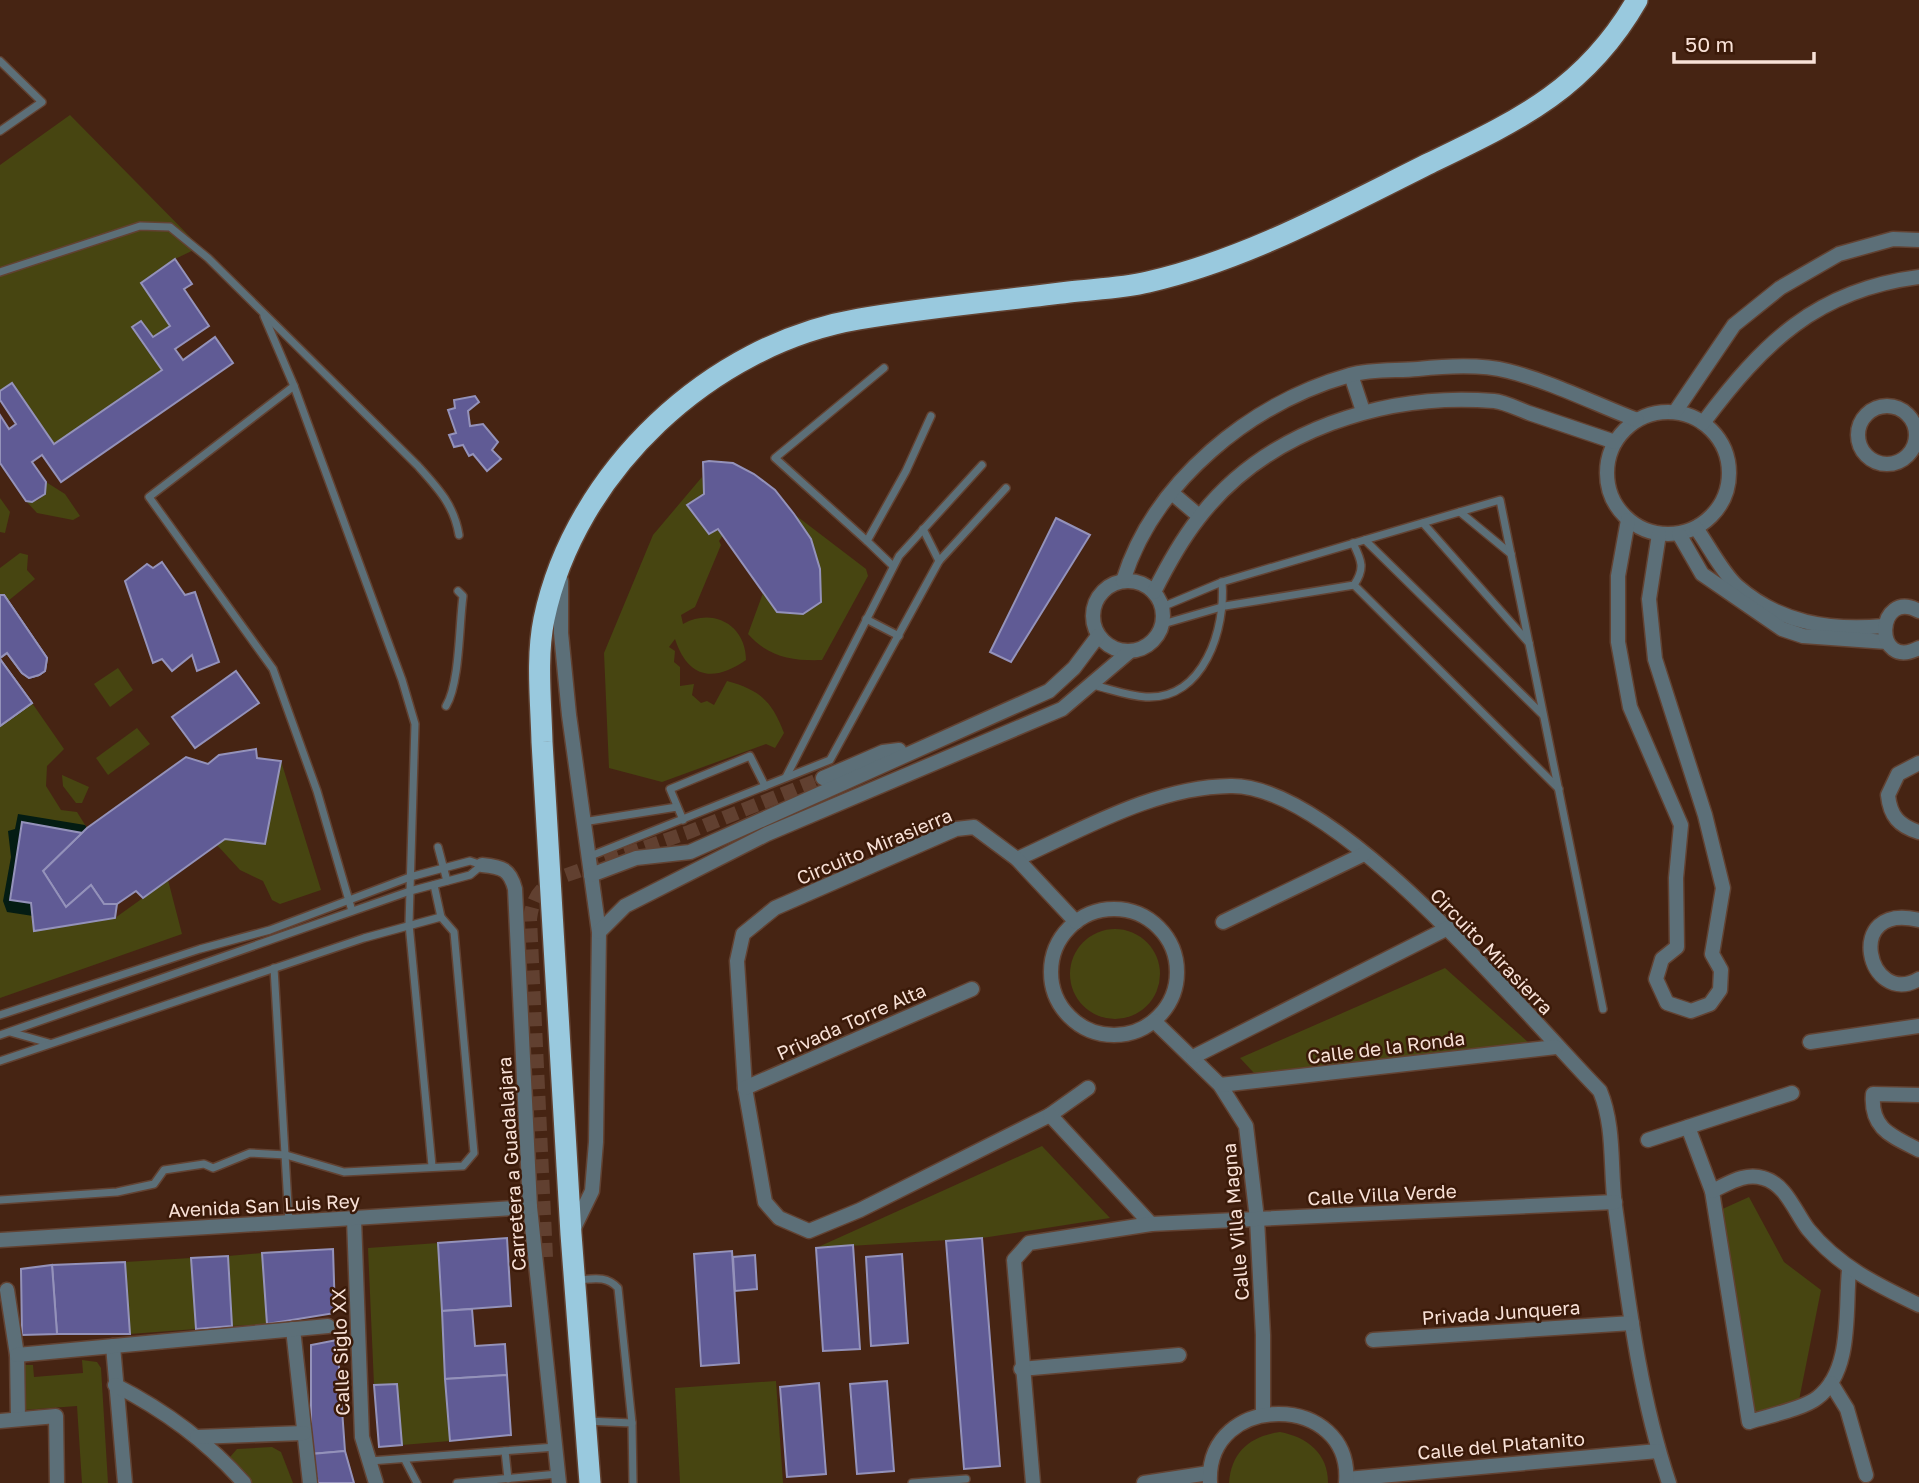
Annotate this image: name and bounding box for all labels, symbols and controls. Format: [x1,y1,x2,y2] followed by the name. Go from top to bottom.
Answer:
[1674,21,1814,65] scale bar
[1685,31,1734,57] text: 50 m
[793,803,955,889] street label: Circuito Mirasierra
[1426,883,1558,1019] street label: Circuito Mirasierra
[773,978,929,1064] street label: Privada Torre Alta
[1306,1026,1466,1068] street label: Calle de la Ronda
[492,1056,530,1272] street label: Carretera a Guadalajara
[1217,1142,1253,1302] street label: Calle Villa Magna
[1307,1179,1457,1209] street label: Calle Villa Verde
[168,1188,361,1222] street label: Avenida San Luis Rey
[326,1288,354,1416] street label: Calle Siglo XX
[1421,1295,1581,1329] street label: Privada Junquera
[1416,1426,1586,1464] street label: Calle del Platanito

